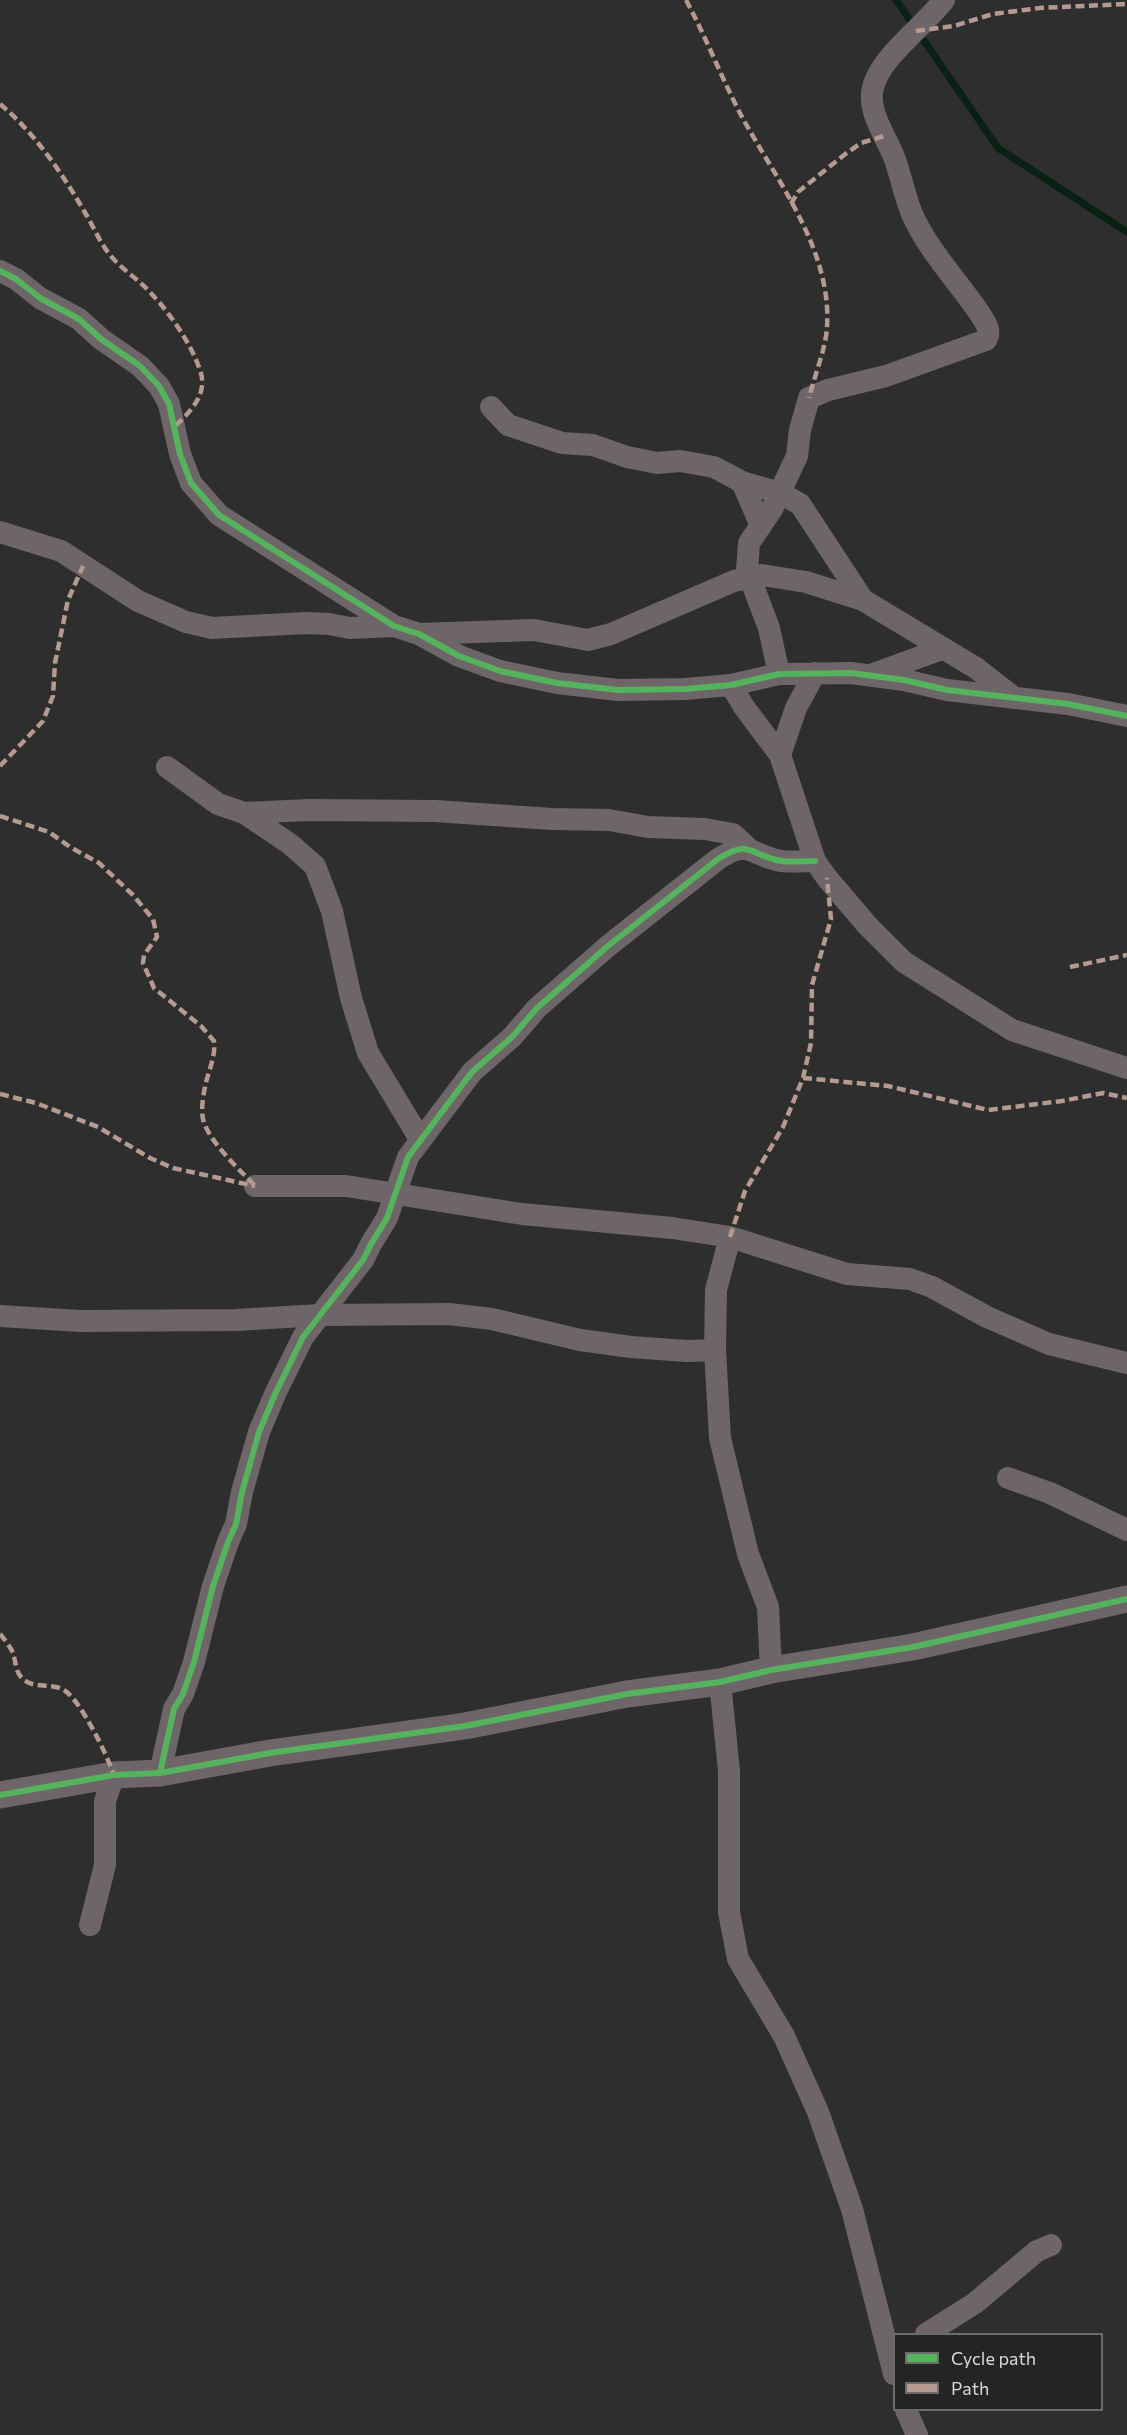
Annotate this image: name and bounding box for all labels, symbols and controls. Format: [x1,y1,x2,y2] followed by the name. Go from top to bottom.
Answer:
[893,2333,1103,2411] legend
[951,2347,1036,2369] text: Cycle path
[951,2377,989,2399] text: Path

